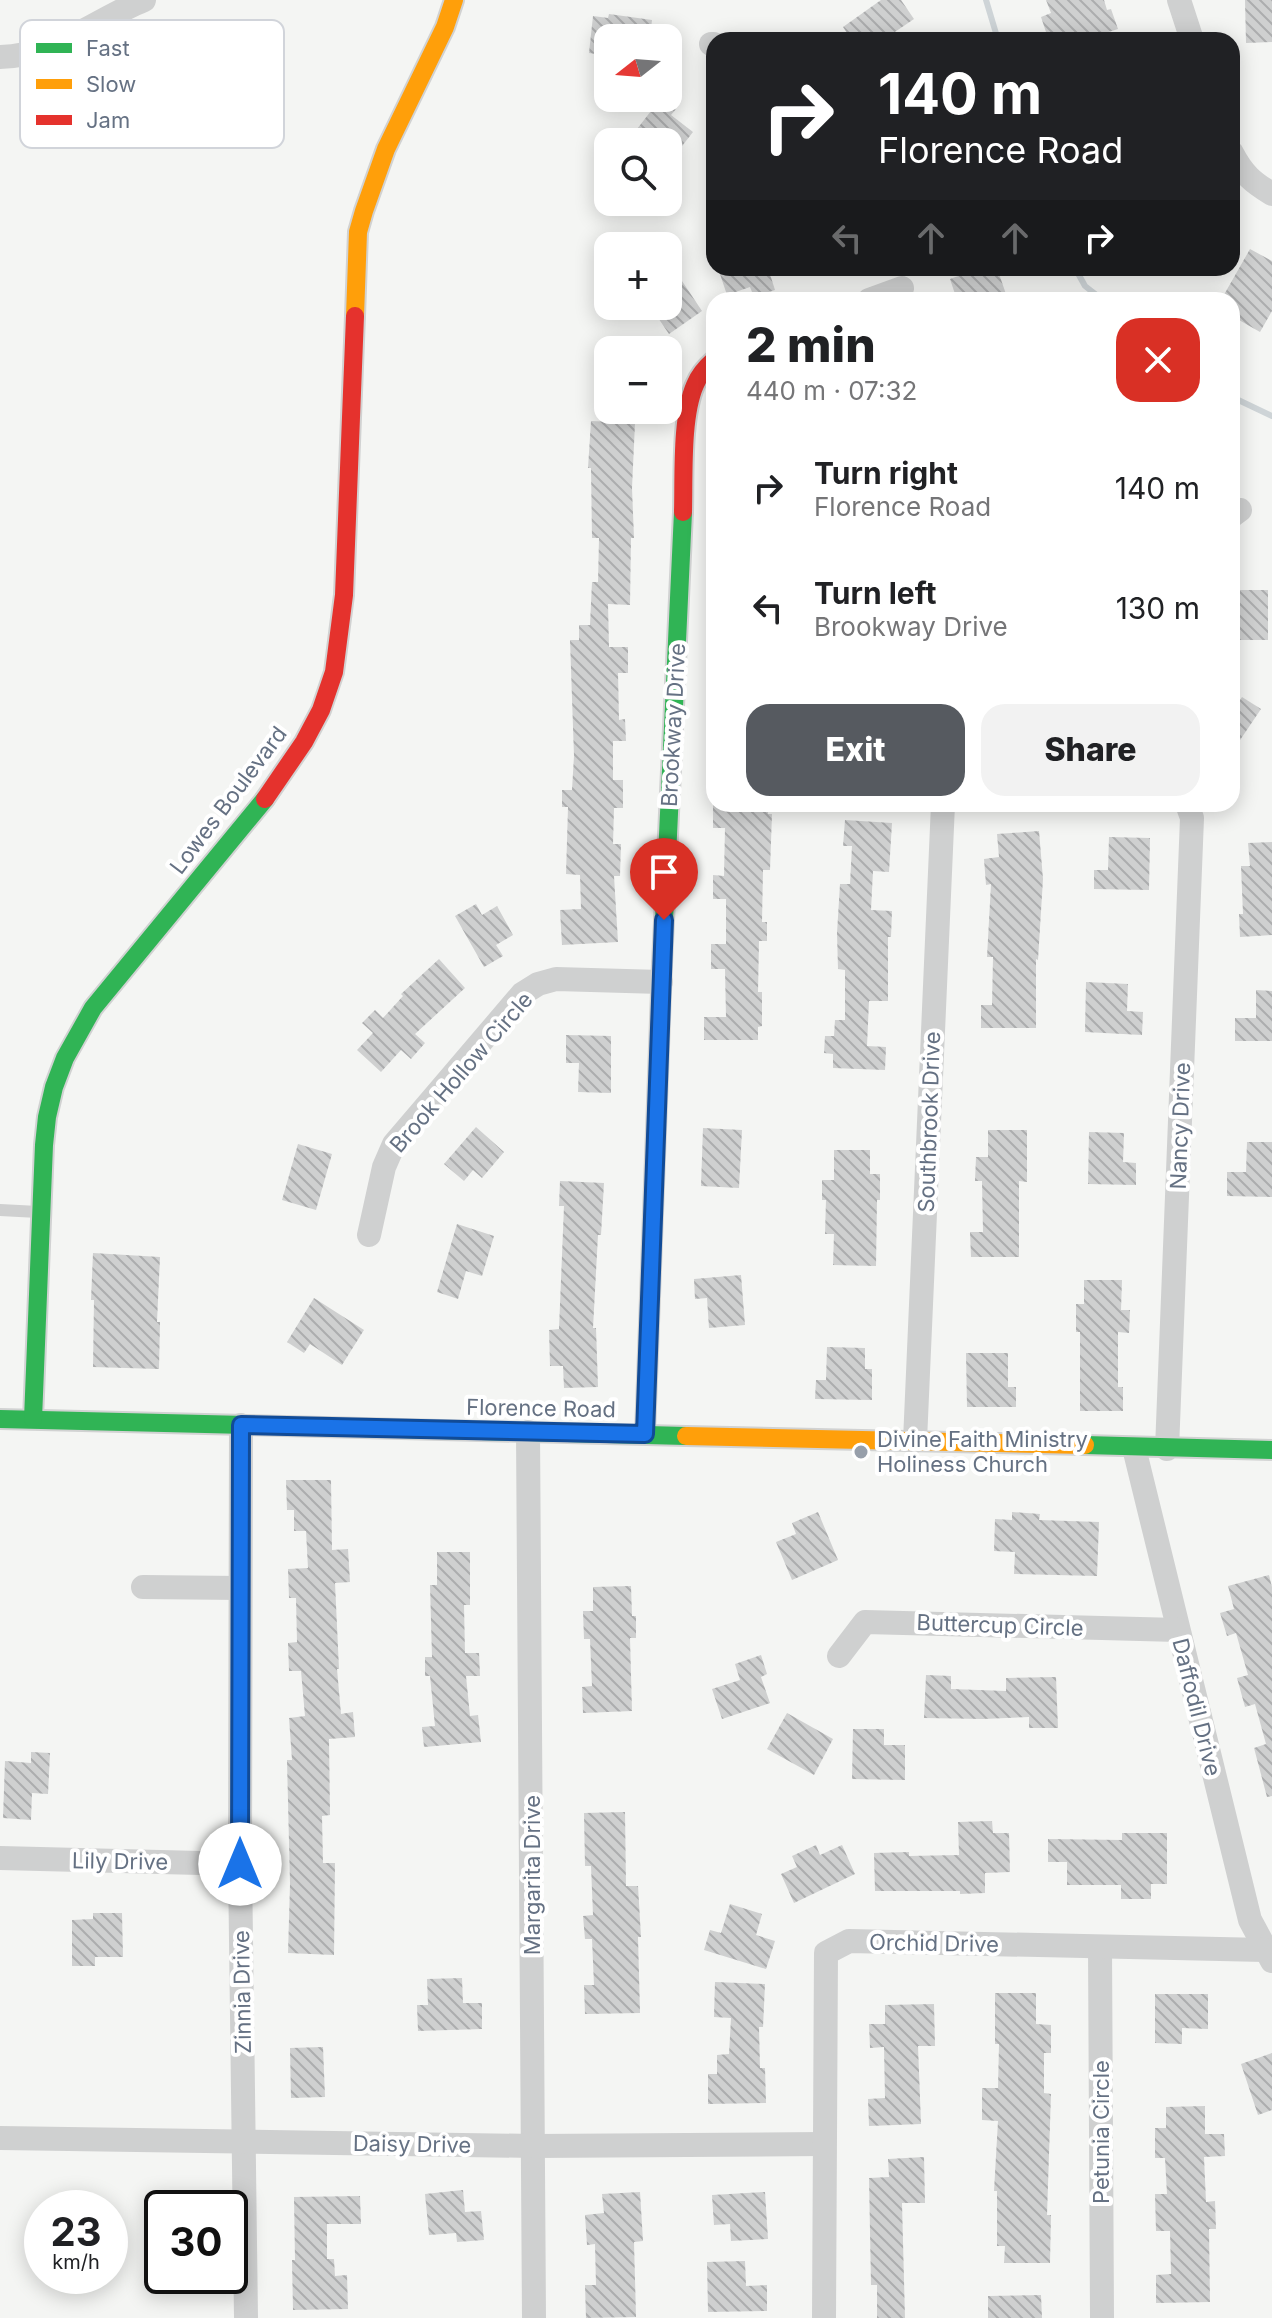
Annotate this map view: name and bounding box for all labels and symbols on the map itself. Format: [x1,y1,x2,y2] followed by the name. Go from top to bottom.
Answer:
[20,20,284,148] legend
[594,24,682,112] north arrow
[86,35,130,61] text: Fast
[86,71,136,97] text: Slow
[86,107,130,133] text: Jam
[656,642,690,808] street label: Brookway Drive
[164,721,292,879] street label: Lowes Boulevard
[630,838,698,920] pin
[384,986,538,1158] street label: Brook Hollow Circle
[913,1031,945,1213] street label: Southbrook Drive
[1165,1062,1195,1190] street label: Nancy Drive
[466,1394,616,1422] street label: Florence Road
[877,1426,1088,1477] place label: Divine Faith Ministry Holiness Church
[852,1443,870,1461] marker: Divine Faith Ministry Holiness Church
[916,1609,1084,1641] street label: Buttercup Circle
[1167,1635,1227,1779] street label: Daffodil Drive
[519,1795,545,1955] street label: Margarita Drive
[198,1822,282,1906] position arrow
[72,1847,168,1875] street label: Lily Drive
[869,1929,999,1957] street label: Orchid Drive
[228,1930,256,2054] street label: Zinnia Drive
[1088,2060,1114,2204] street label: Petunia Circle
[353,2130,471,2158] street label: Daisy Drive
[144,2190,248,2294] speed limit sign: 30

